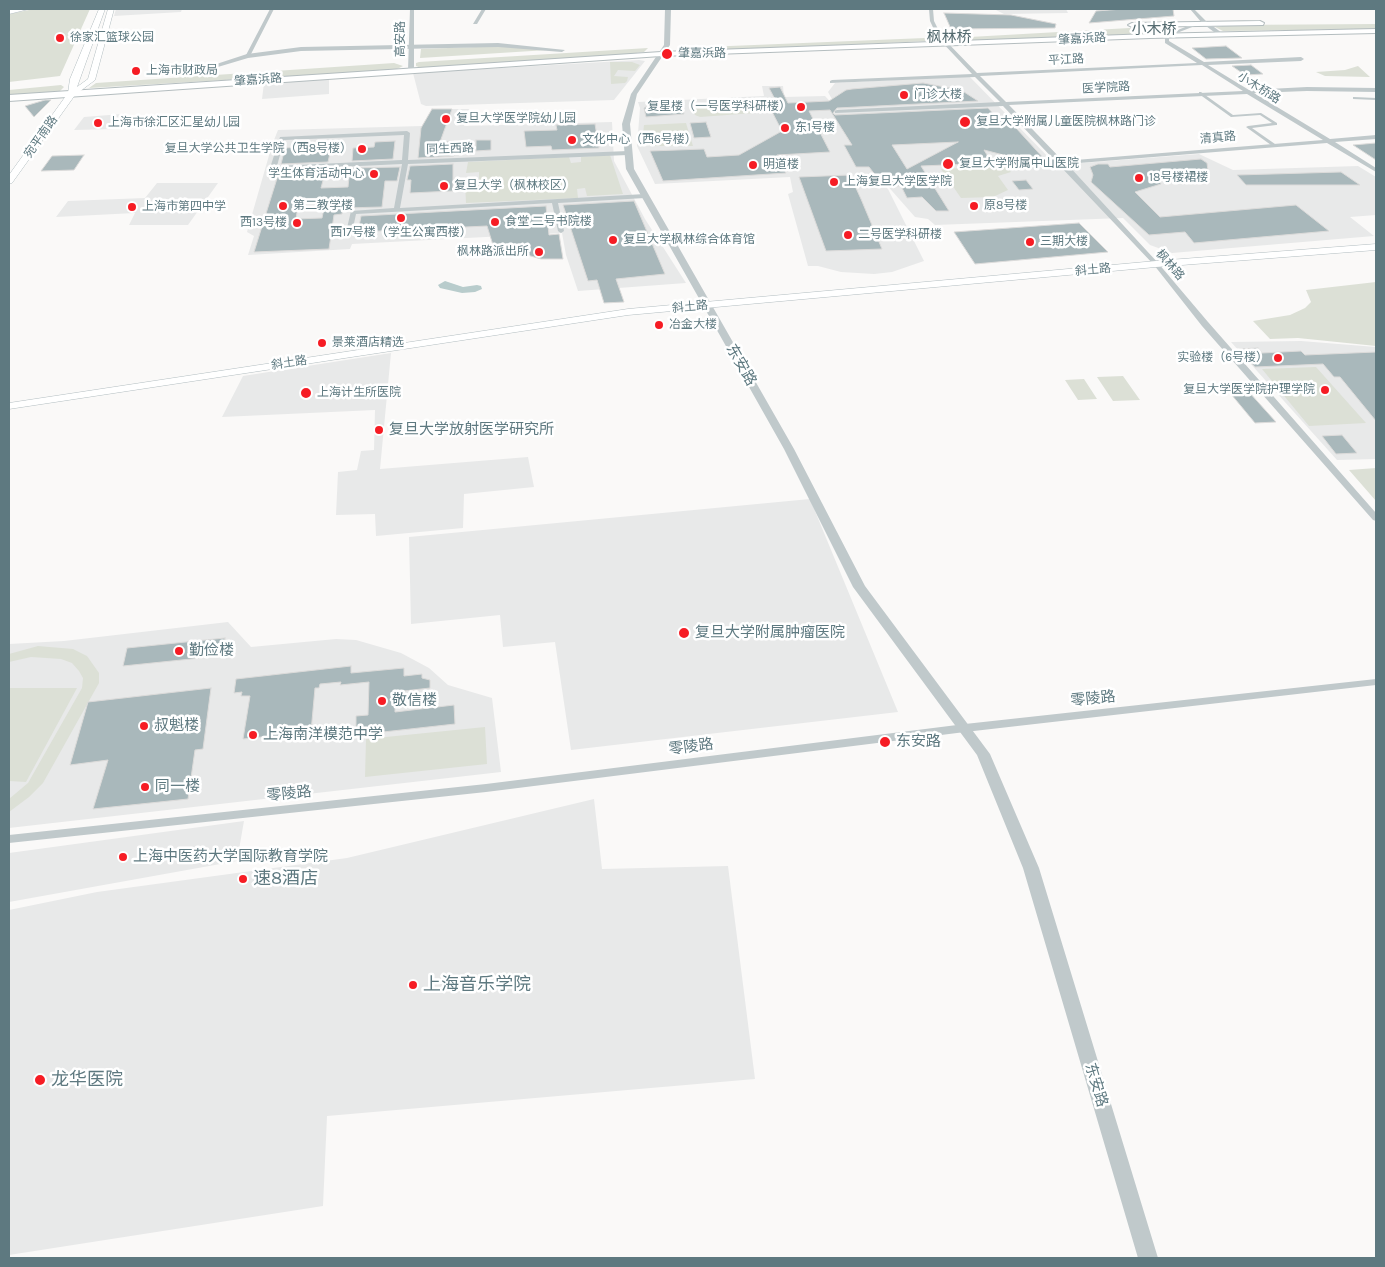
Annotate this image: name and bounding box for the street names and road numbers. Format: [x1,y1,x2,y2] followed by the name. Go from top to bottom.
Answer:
[394,21,408,57] street label: 高安路
[1058,31,1106,47] street label: 肇嘉浜路
[1048,52,1084,68] street label: 平江路
[1235,69,1283,107] street label: 小木桥路
[234,71,282,89] street label: 肇嘉浜路
[1082,80,1130,96] street label: 医学院路
[21,113,61,161] street label: 宛平南路
[1199,129,1237,147] street label: 清真路
[426,141,474,157] street label: 同生西路
[1153,247,1187,283] street label: 枫林路
[1074,261,1112,279] street label: 斜土路
[671,298,709,316] street label: 斜土路
[722,341,760,389] street label: 东安路
[270,353,308,373] street label: 斜土路
[1070,688,1116,710] street label: 零陵路
[668,735,714,759] street label: 零陵路
[266,783,312,805] street label: 零陵路
[1081,1061,1111,1109] street label: 东安路

